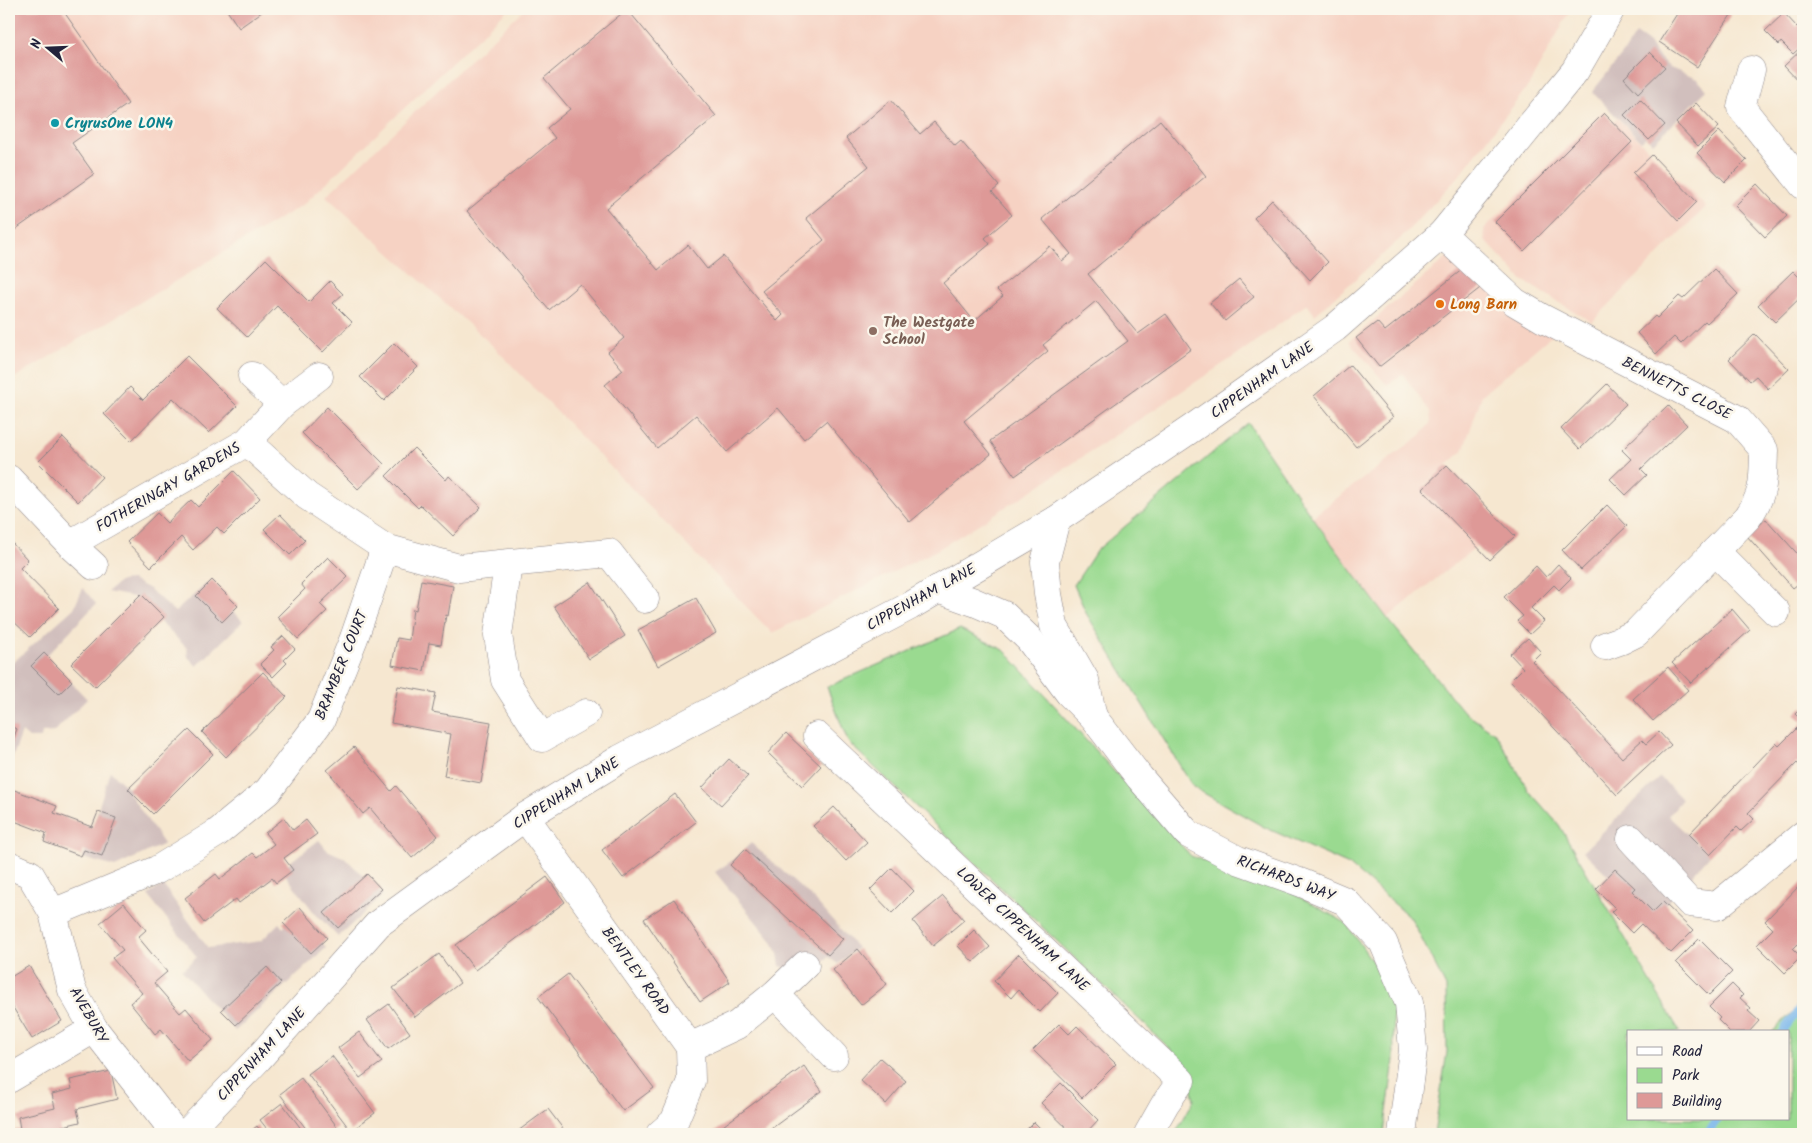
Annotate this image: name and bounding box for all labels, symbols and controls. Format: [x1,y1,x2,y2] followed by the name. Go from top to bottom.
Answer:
[22,22,72,72] north arrow
[25,36,49,52] text: N
[65,112,173,136] place label: CryrusOne LON4
[49,117,61,129] marker: CryrusOne LON4
[1450,293,1517,317] place label: Long Barn
[1434,298,1446,310] marker: Long Barn
[883,311,975,352] place label: The Westgate School
[867,325,879,337] marker: The Westgate School
[1206,335,1320,426] street label: CIPPENHAM LANE
[1617,351,1737,428] street label: BENNETTS CLOSE
[91,436,246,539] street label: FOTHERINGAY GARDENS
[862,557,982,638] street label: CIPPENHAM LANE
[309,605,376,724] street label: BRAMBER COURT
[508,751,626,836] street label: CIPPENHAM LANE
[1233,849,1340,909] street label: RICHARDS WAY
[950,861,1095,999] street label: LOWER CIPPENHAM LANE
[595,922,676,1021] street label: BENTLEY ROAD
[62,983,115,1049] street label: AVEBURY
[211,1001,313,1108] street label: CIPPENHAM LANE
[1627,1030,1790,1120] legend
[1672,1040,1703,1064] text: Road
[1672,1064,1700,1088] text: Park
[1672,1090,1722,1114] text: Building

